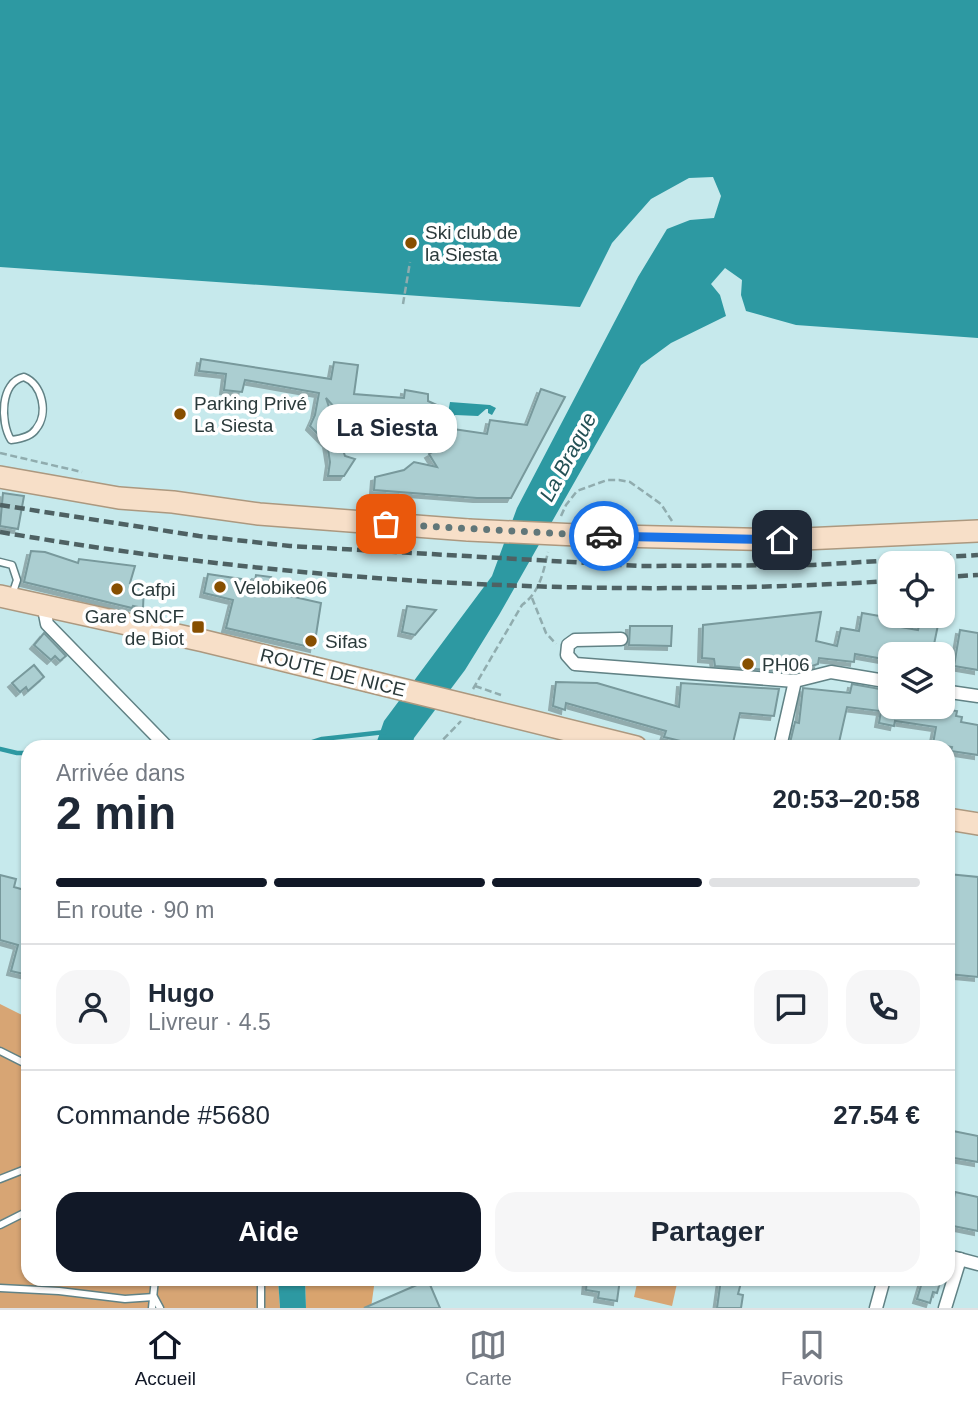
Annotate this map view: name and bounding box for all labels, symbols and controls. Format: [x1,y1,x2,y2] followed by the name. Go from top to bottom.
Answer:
[425,222,518,265] place label: Ski club de la Siesta
[403,235,419,251] marker: Ski club de la Siesta
[194,393,307,436] place label: Parking Privé La Siesta
[316,405,456,454] callout: La Siesta
[172,406,188,422] marker: Parking Privé La Siesta
[535,409,600,505] water label: La Brague
[337,415,438,441] text: La Siesta
[356,494,416,554] pin
[569,501,639,571] courier
[367,505,405,543] icon: bag
[752,510,812,570] pin
[585,517,623,555] icon: car
[763,521,801,559] icon: home
[878,551,955,719] map controls
[878,551,955,628] button: locate
[234,577,327,598] place label: Velobike06
[131,579,175,600] place label: Cafpi
[212,579,228,595] marker: Velobike06
[109,581,125,597] marker: Cafpi
[85,606,185,649] place label: Gare SNCF de Biot
[190,619,206,635] marker: Gare SNCF de Biot
[325,631,367,652] place label: Sifas
[303,633,319,649] marker: Sifas
[878,642,955,719] button: layers
[258,644,408,701] street label: ROUTE DE NICE
[762,654,810,675] place label: PH06
[740,656,756,672] marker: PH06
[56,760,185,786] text: Arrivée dans
[773,784,920,814] text: 20:53–20:58
[56,787,176,839] text: 2 min
[56,897,215,923] text: En route · 90 m
[56,970,130,1044] button: person
[754,970,828,1044] button: chat
[846,970,920,1044] button: phone
[148,978,214,1008] text: Hugo
[148,1009,271,1035] text: Livreur · 4.5
[56,1100,270,1130] text: Commande #5680
[833,1100,920,1130] text: 27.54 €
[56,1192,481,1272] button: Aide
[495,1192,920,1272] button: Partager
[135,1326,196,1390] tab: Accueil
[465,1326,512,1390] tab: Carte
[781,1326,843,1390] tab: Favoris

